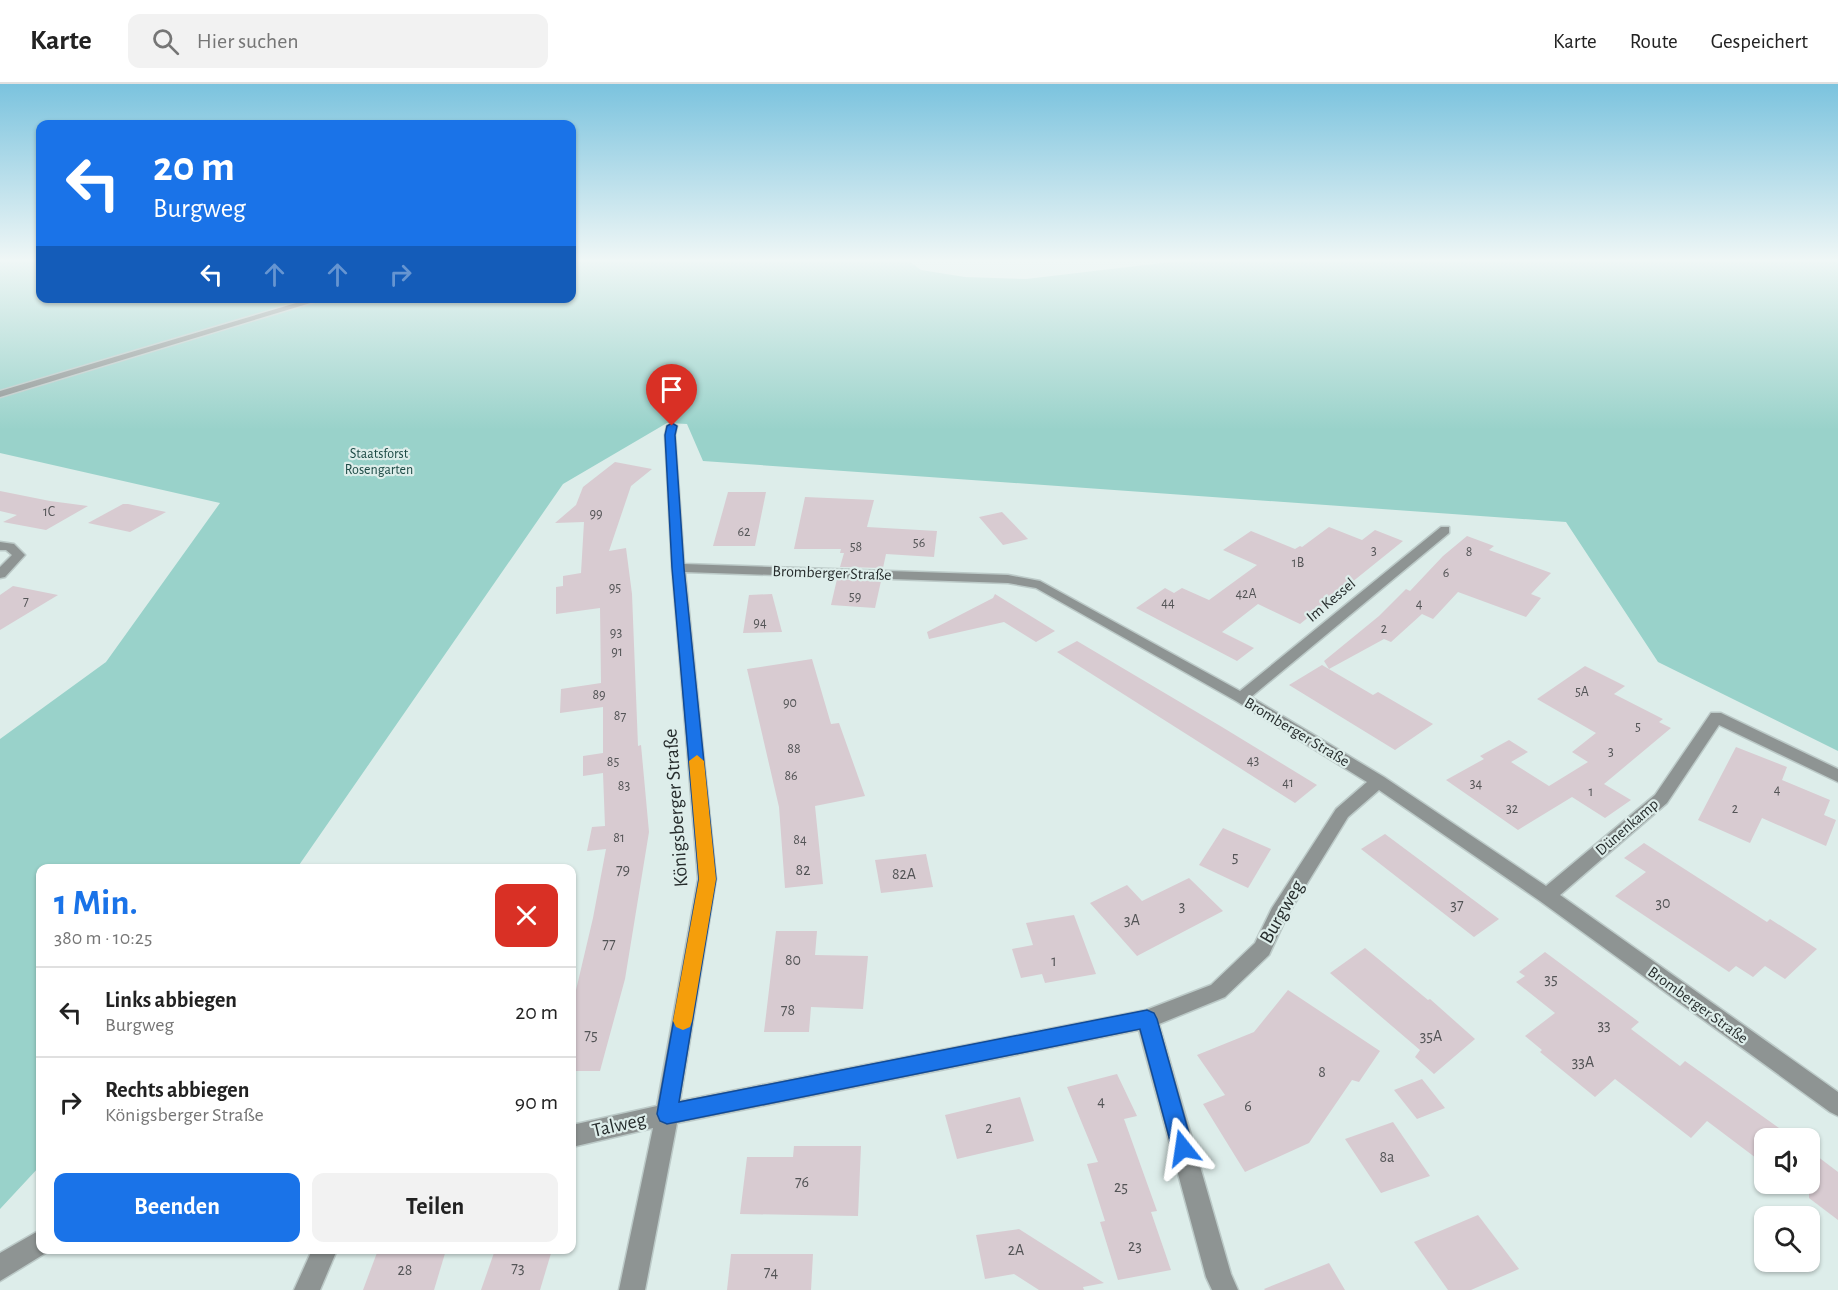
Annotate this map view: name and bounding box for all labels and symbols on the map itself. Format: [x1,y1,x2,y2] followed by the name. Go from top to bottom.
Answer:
[646,364,697,426] pin
[345,447,413,477] park label: Staatsforst Rosengarten
[43,505,55,519] house number: 1C
[589,507,603,521] house number: 99
[738,525,750,539] house number: 62
[913,536,925,550] house number: 56
[850,540,862,554] house number: 58
[1371,544,1377,558] house number: 3
[1466,545,1472,559] house number: 8
[1292,556,1304,570] house number: 1B
[772,563,892,583] street label: Bromberger Straße
[1443,566,1449,580] house number: 6
[1303,575,1359,625] street label: Im Kessel
[609,581,621,595] house number: 95
[1235,587,1257,601] house number: 42A
[849,590,861,604] house number: 59
[23,594,29,608] house number: 7
[1161,596,1175,610] house number: 44
[1416,597,1423,611] house number: 4
[753,616,767,630] house number: 94
[1381,622,1387,636] house number: 2
[610,626,622,640] house number: 93
[611,645,623,659] house number: 91
[1575,685,1589,699] house number: 5A
[592,688,606,702] house number: 89
[1242,694,1352,770] street label: Bromberger Straße
[783,696,797,710] house number: 90
[614,709,626,723] house number: 87
[1635,720,1641,734] house number: 5
[660,728,692,888] street label: Königsberger Straße
[787,742,801,756] house number: 88
[1608,745,1614,759] house number: 3
[1247,754,1259,768] house number: 43
[607,755,619,769] house number: 85
[784,769,798,783] house number: 86
[1282,776,1294,790] house number: 41
[1470,777,1483,791] house number: 34
[618,779,630,793] house number: 83
[1774,783,1781,797] house number: 4
[1589,785,1593,799] house number: 1
[1593,796,1661,858] street label: Dünenkamp
[1506,802,1518,816] house number: 32
[1732,802,1738,816] house number: 2
[613,831,625,845] house number: 81
[793,833,807,847] house number: 84
[1232,849,1238,865] house number: 5
[616,862,630,878] house number: 79
[796,862,810,878] house number: 82
[892,866,916,882] house number: 82A
[1256,877,1308,947] street label: Burgweg
[1655,895,1671,911] house number: 30
[1450,897,1464,913] house number: 37
[1179,898,1185,914] house number: 3
[1124,912,1140,928] house number: 3A
[602,936,616,952] house number: 77
[785,952,801,968] house number: 80
[1051,953,1057,969] house number: 1
[1645,964,1751,1046] street label: Bromberger Straße
[1544,971,1558,987] house number: 35
[781,1002,795,1018] house number: 78
[1597,1017,1611,1033] house number: 33
[584,1027,598,1043] house number: 75
[1420,1028,1442,1044] house number: 35A
[1572,1054,1594,1070] house number: 33A
[1318,1064,1326,1080] house number: 8
[1097,1093,1105,1109] house number: 4
[1244,1098,1252,1114] house number: 6
[590,1109,648,1141] street label: Talweg
[1151,1116,1215,1180] position arrow
[985,1120,993,1136] house number: 2
[1380,1149,1394,1165] house number: 8a
[795,1174,809,1190] house number: 76
[1114,1179,1128,1195] house number: 25
[1128,1238,1142,1254] house number: 23
[1008,1242,1024,1258] house number: 2A
[511,1260,525,1276] house number: 73
[398,1262,412,1278] house number: 28
[764,1264,778,1280] house number: 74

